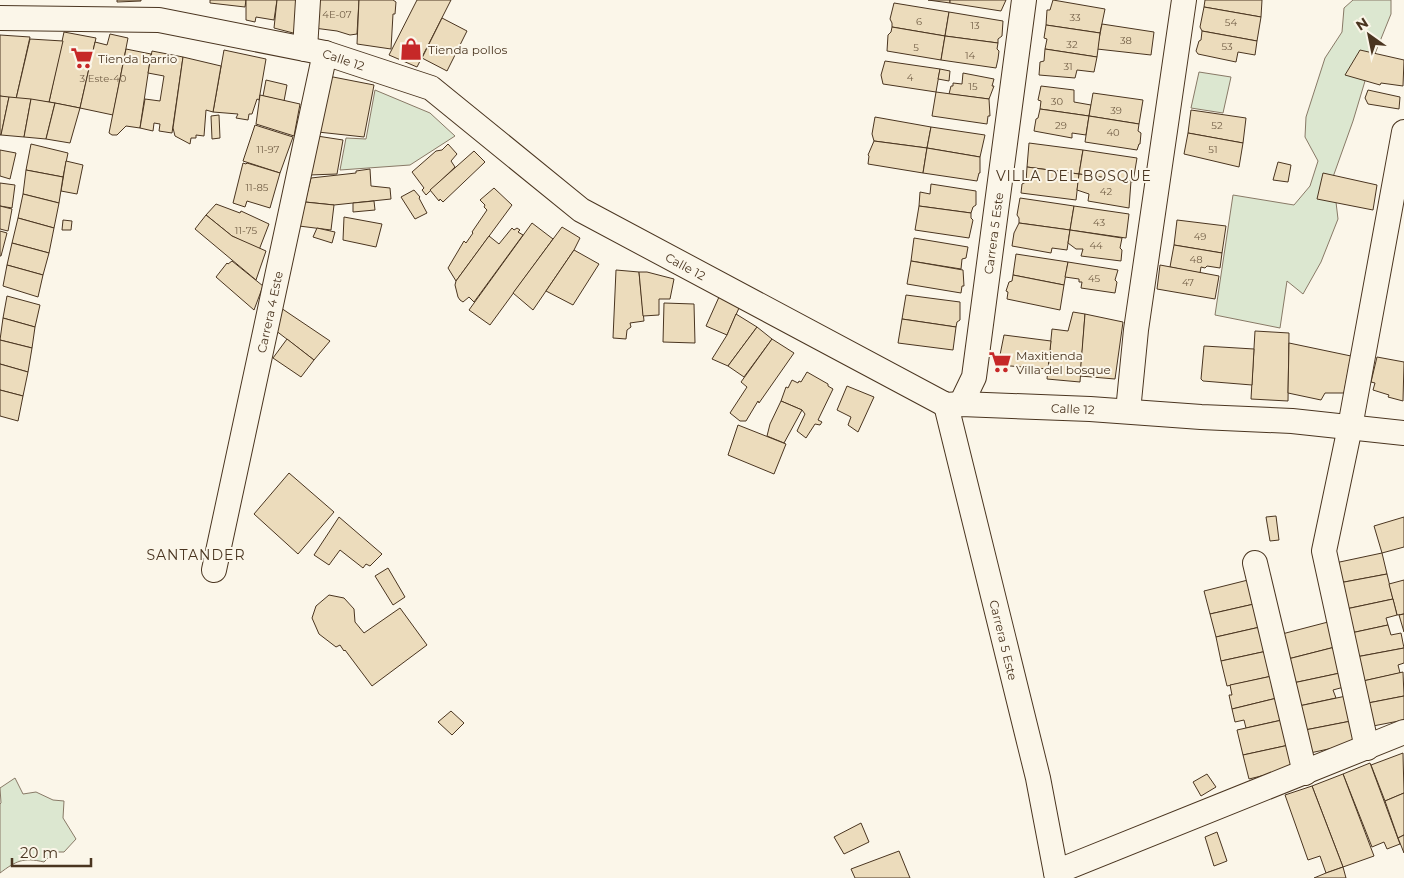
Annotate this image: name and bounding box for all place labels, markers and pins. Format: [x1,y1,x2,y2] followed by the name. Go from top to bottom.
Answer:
[398,36,424,62] shop icon: Tienda pollos
[428,42,507,57] place label: Tienda pollos
[69,45,95,71] supermarket icon: Tienda barrio
[98,51,177,66] place label: Tienda barrio
[1016,348,1111,377] place label: Maxitienda Villa del bosque
[987,349,1013,375] supermarket icon: Maxitienda Villa del bosque

